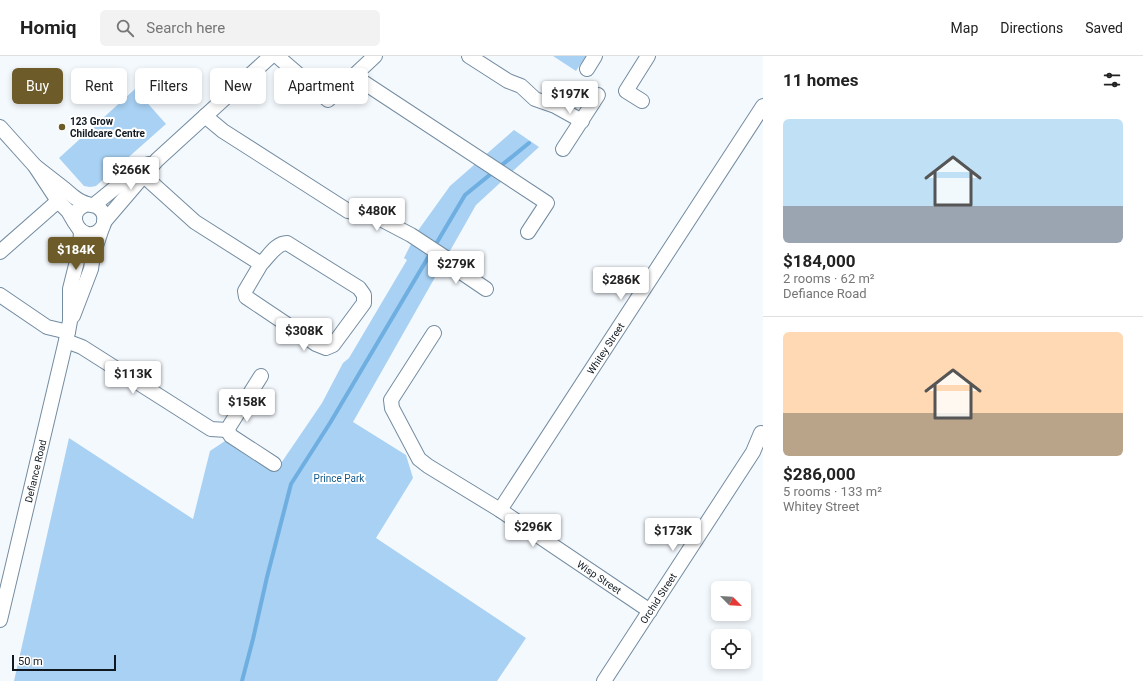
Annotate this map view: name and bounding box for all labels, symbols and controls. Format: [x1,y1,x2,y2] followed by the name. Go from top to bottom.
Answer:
[100,10,380,46] search box
[20,16,76,39] text: Homiq
[114,17,136,39] icon: search
[146,19,225,37] text: Search here
[951,20,978,36] text: Map
[1000,20,1063,36] text: Directions
[1085,20,1123,36] text: Saved
[12,68,63,104] chip: Buy
[71,68,127,104] chip: Rent
[135,68,202,104] chip: Filters
[210,68,266,104] chip: New
[274,68,368,104] chip: Apartment
[1101,69,1123,91] icon: filters
[783,70,859,90] text: 11 homes
[542,81,598,115] pin: $197K
[551,86,589,101] text: $197K
[70,116,146,139] place label: 123 Grow Childcare Centre
[57,122,67,132] marker: 123 Grow Childcare Centre
[917,145,989,217] icon: home
[103,157,159,191] pin: $266K
[112,162,150,177] text: $266K
[349,198,405,232] pin: $480K
[358,203,396,218] text: $480K
[48,237,104,271] pin: $184K
[57,242,95,257] text: $184K
[428,251,484,285] pin: $279K
[783,251,855,271] text: $184,000
[437,256,475,271] text: $279K
[593,267,649,301] pin: $286K
[783,271,875,286] text: 2 rooms · 62 m²
[602,272,640,287] text: $286K
[783,286,867,301] text: Defiance Road
[276,318,332,352] pin: $308K
[585,321,626,376] street label: Whitey Street
[285,323,323,338] text: $308K
[917,358,989,430] icon: home
[105,361,161,395] pin: $113K
[114,366,152,381] text: $113K
[219,389,275,423] pin: $158K
[228,394,266,409] text: $158K
[23,439,48,504] street label: Defiance Road
[783,464,855,484] text: $286,000
[314,473,365,484] park label: Prince Park
[783,484,882,499] text: 5 rooms · 133 m²
[783,499,860,514] text: Whitey Street
[505,514,561,548] pin: $296K
[645,518,701,552] pin: $173K
[514,519,552,534] text: $296K
[654,523,692,538] text: $173K
[575,559,623,596] street label: Wisp Street
[638,571,679,626] street label: Orchid Street
[711,581,751,621] north arrow
[711,581,751,669] map controls
[711,629,751,669] button: locate
[12,653,116,672] scale bar
[18,655,43,668] text: 50 m

